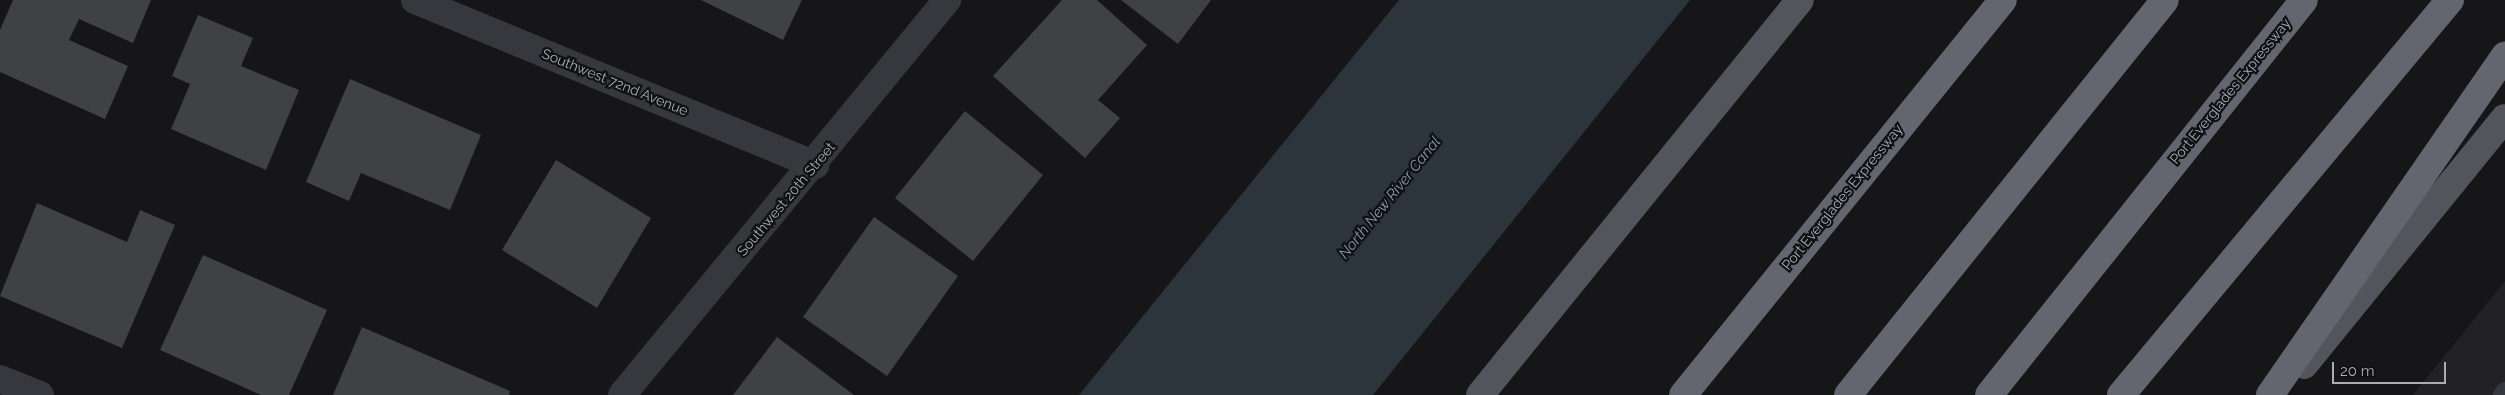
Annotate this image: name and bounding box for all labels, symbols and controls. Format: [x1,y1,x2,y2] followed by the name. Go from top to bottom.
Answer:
[2166,15,2294,167] street label: Port Everglades Expressway
[539,45,691,119] street label: Southwest 72nd Avenue
[1778,121,1906,273] street label: Port Everglades Expressway
[1335,133,1445,263] water label: North New River Canal
[734,139,838,259] street label: Southwest 20th Street
[2335,352,2449,384] scale bar
[2340,362,2375,380] text: 20 m

